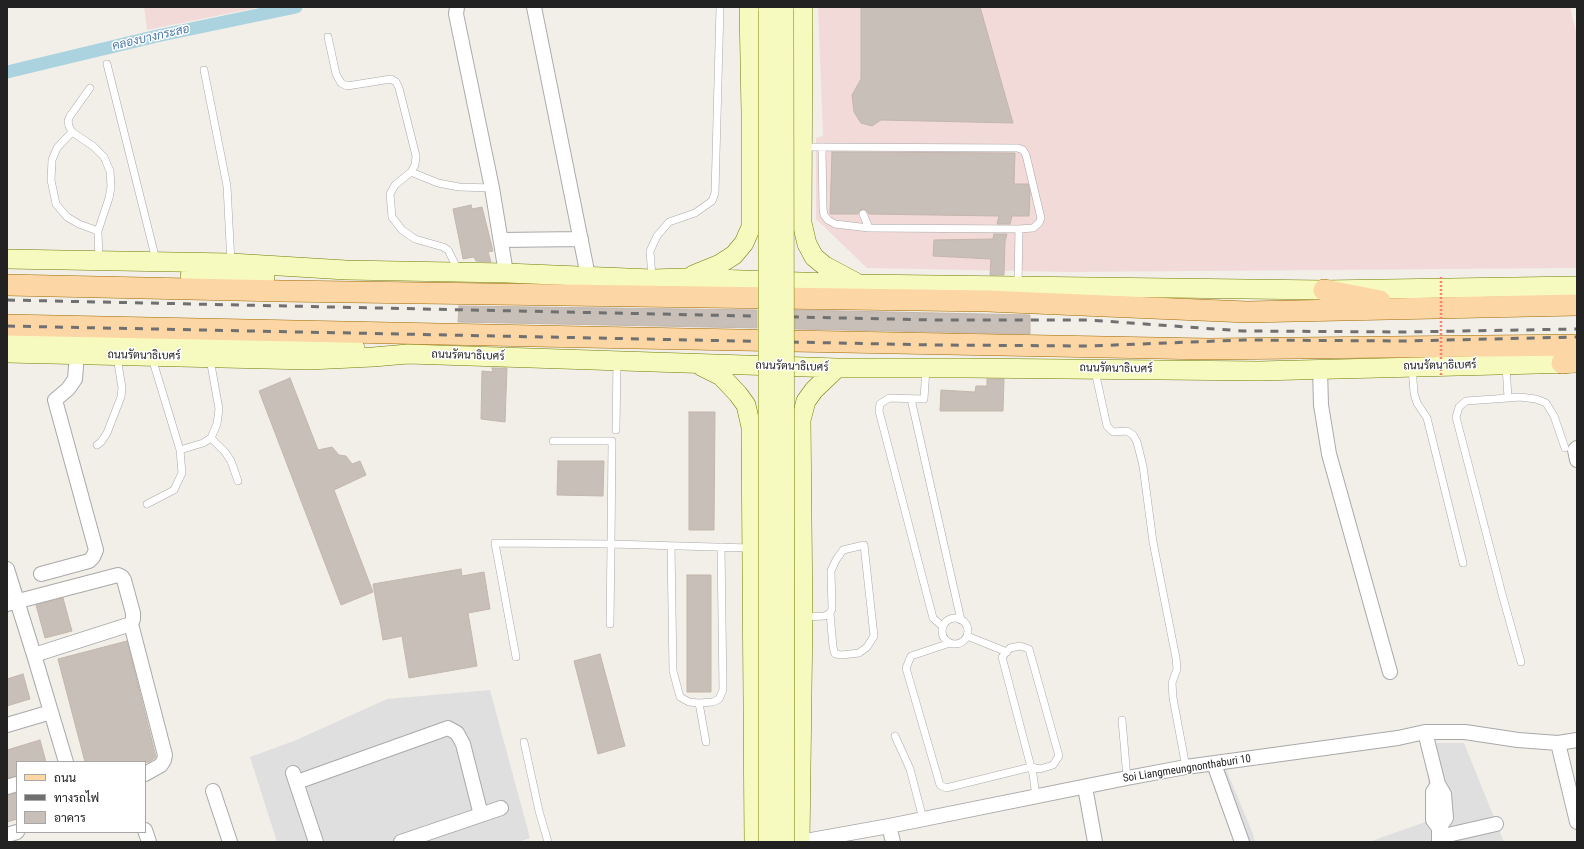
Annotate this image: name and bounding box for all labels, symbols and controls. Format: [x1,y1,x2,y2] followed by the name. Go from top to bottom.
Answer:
[111,22,191,54] water label: คลองบางกระสอ
[431,348,505,364] street label: ถนนรัตนาธิเบศร์
[107,349,181,363] street label: ถนนรัตนาธิเบศร์
[755,359,829,375] street label: ถนนรัตนาธิเบศร์
[1403,359,1477,373] street label: ถนนรัตนาธิเบศร์
[1079,362,1153,376] street label: ถนนรัตนาธิเบศร์
[1122,752,1252,786] street label: Soi Liangmeungnonthaburi 10
[16,761,146,833] legend
[54,771,76,785] text: ถนน
[54,791,99,805] text: ทางรถไฟ
[54,811,86,825] text: อาคาร

